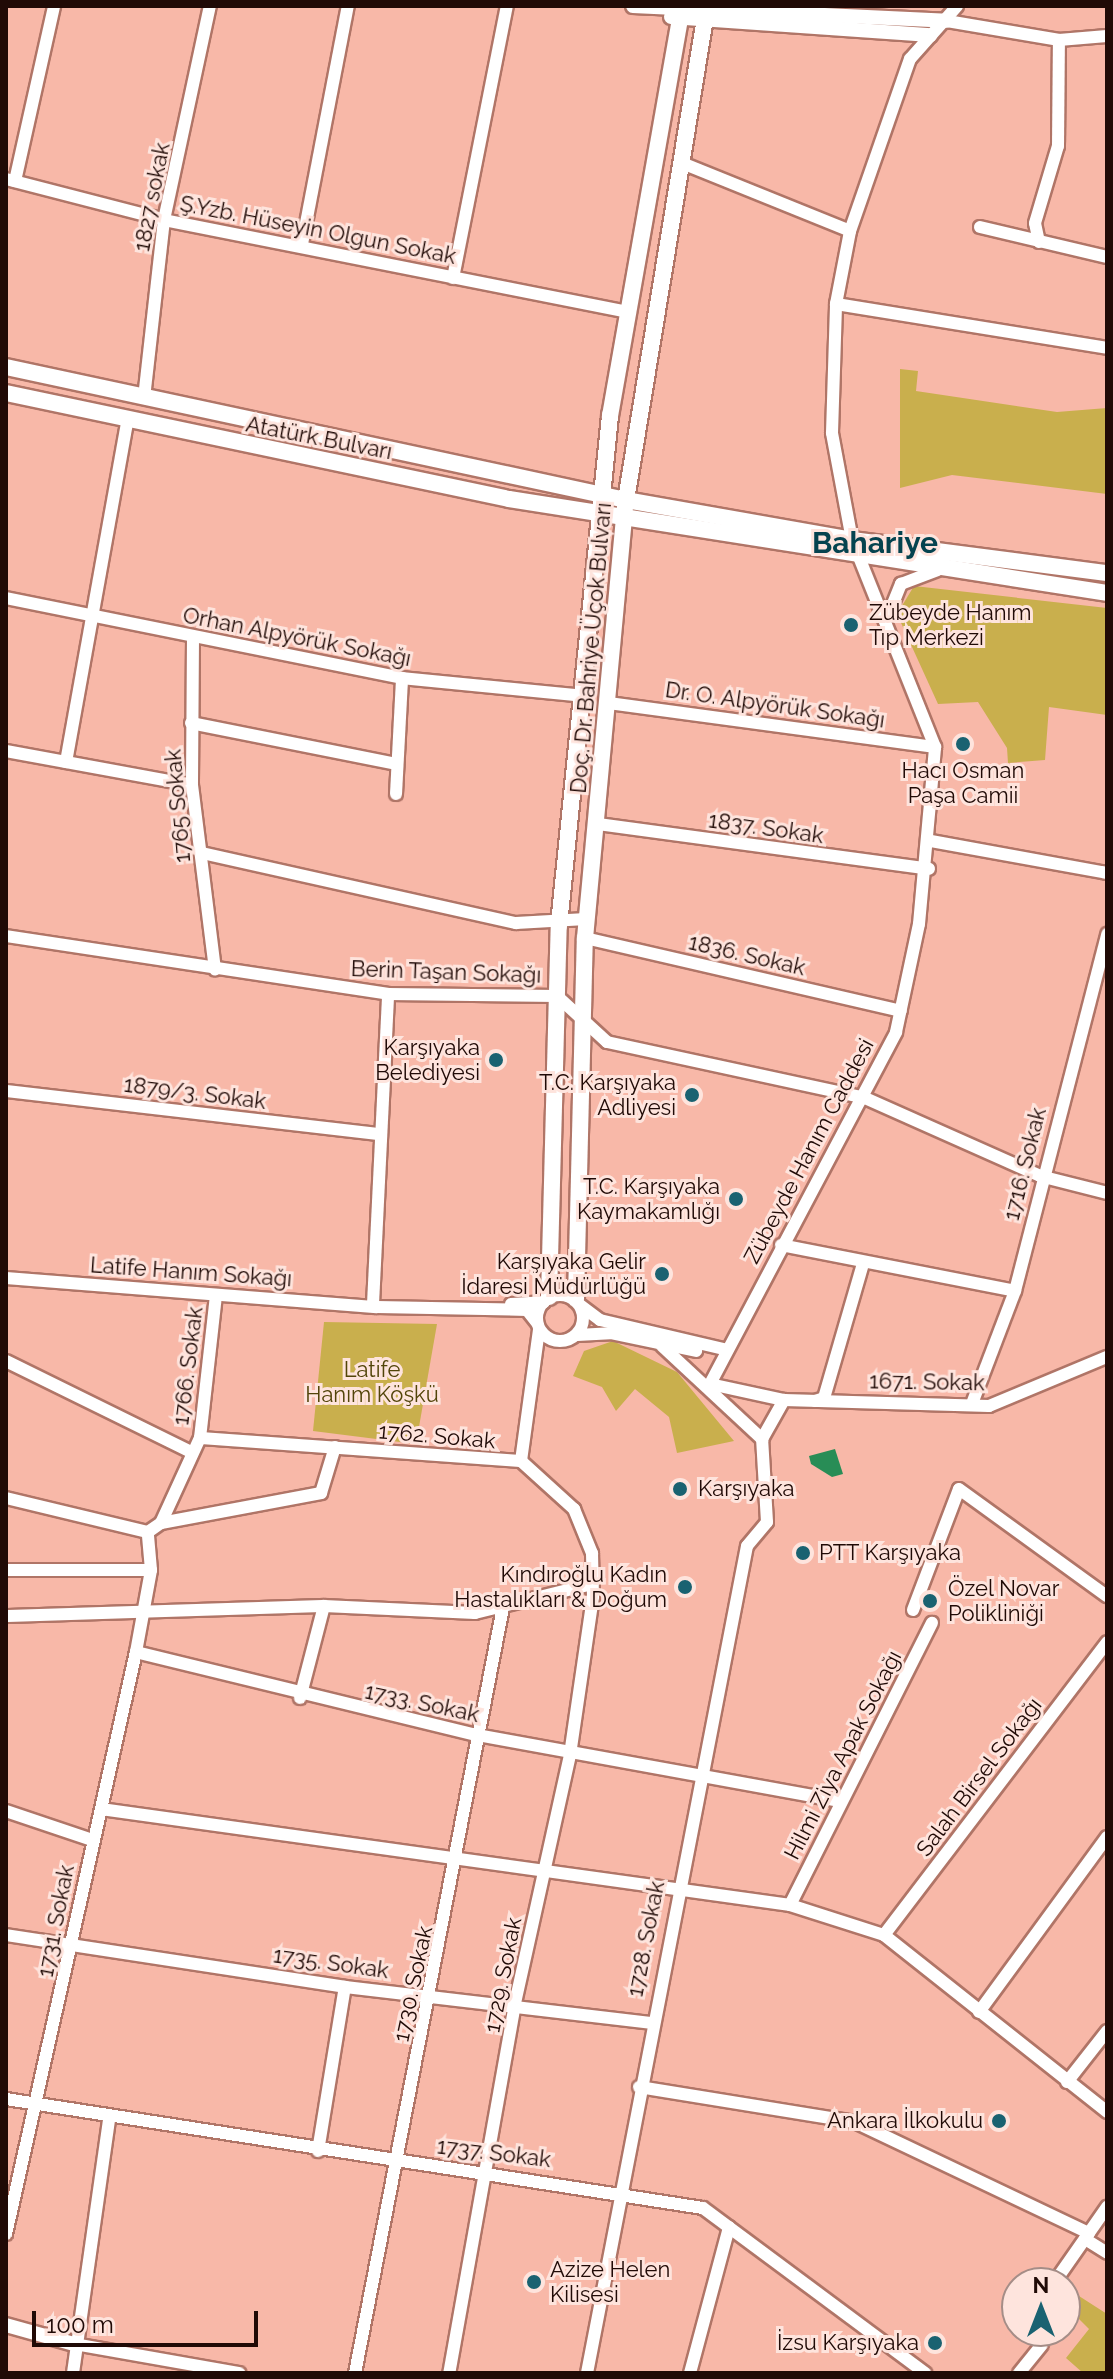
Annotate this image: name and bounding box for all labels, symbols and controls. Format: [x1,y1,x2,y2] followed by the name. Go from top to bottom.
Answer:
[129,140,175,254] street label: 1827 sokak
[178,190,458,270] street label: Ş.Yzb. Hüseyin Olgun Sokak
[244,411,394,465] street label: Atatürk Bulvarı
[565,502,617,794] street label: Doç. Dr. Bahriye Üçok Bulvarı
[812,525,938,561] district label: Bahariye
[869,599,1031,650] place label: Zübeyde Hanım Tıp Merkezi
[180,602,414,672] street label: Orhan Alpyörük Sokağı
[840,614,862,636] marker: Zübeyde Hanım Tıp Merkezi
[663,676,887,734] street label: Dr. O. Alpyörük Sokağı
[954,735,972,753] marker: Hacı Osman Paşa Camii
[160,748,196,864] street label: 1765 Sokak
[902,757,1024,808] place label: Hacı Osman Paşa Camii
[707,807,825,849] street label: 1837. Sokak
[686,929,808,981] street label: 1836. Sokak
[350,955,542,989] street label: Berin Taşan Sokağı
[375,1034,480,1086] place label: Karşıyaka Belediyesi
[738,1034,880,1268] street label: Zübeyde Hanım Caddesi
[487,1051,505,1069] marker: Karşıyaka Belediyesi
[539,1069,676,1120] place label: T.C. Karşıyaka Adliyesi
[122,1071,268,1115] street label: 1879/3. Sokak
[683,1086,701,1104] marker: T.C. Karşıyaka Adliyesi
[998,1105,1052,1223] street label: 1716. Sokak
[577,1173,720,1224] place label: T.C. Karşıyaka Kaymakamlığı
[727,1190,745,1208] marker: T.C. Karşıyaka Kaymakamlığı
[461,1248,646,1300] place label: Karşıyaka Gelir İdaresi Müdürlüğü
[89,1252,293,1292] street label: Latife Hanım Sokağı
[653,1265,671,1283] marker: Karşıyaka Gelir İdaresi Müdürlüğü
[168,1305,208,1427] street label: 1766. Sokak
[305,1356,439,1408] park label: Latife Hanım Köşkü
[869,1368,985,1396] street label: 1671. Sokak
[377,1418,497,1454] street label: 1762. Sokak
[698,1476,794,1502] place label: Karşıyaka
[669,1478,691,1500] marker: Karşıyaka
[819,1540,962,1566] place label: PTT Karşıyaka
[794,1544,812,1562] marker: PTT Karşıyaka
[454,1561,667,1612] place label: Kındıroğlu Kadın Hastalıkları & Doğum
[948,1575,1060,1626] place label: Özel Novar Polikliniği
[674,1576,696,1598] marker: Kındıroğlu Kadın Hastalıkları & Doğum
[919,1590,941,1612] marker: Özel Novar Polikliniği
[779,1646,907,1864] street label: Hilmi Ziya Apak Sokağı
[363,1678,481,1728] street label: 1733. Sokak
[911,1692,1047,1862] street label: Salah Birsel Sokağı
[32,1863,80,1979] street label: 1731. Sokak
[622,1879,670,1999] street label: 1728. Sokak
[479,1915,527,2035] street label: 1729. Sokak
[388,1924,438,2044] street label: 1730. Sokak
[272,1942,390,1984] street label: 1735. Sokak
[827,2108,983,2134] place label: Ankara İlkokulu
[990,2112,1008,2130] marker: Ankara İlkokulu
[436,2133,552,2173] street label: 1737. Sokak
[550,2256,670,2308] place label: Azize Helen Kilisesi
[1001,2267,1081,2347] north arrow
[1033,2272,1049,2298] text: N
[525,2273,543,2291] marker: Azize Helen Kilisesi
[36,2295,262,2345] scale bar
[46,2310,114,2339] text: 100 m
[777,2330,919,2356] place label: İzsu Karşıyaka
[926,2334,944,2352] marker: İzsu Karşıyaka

